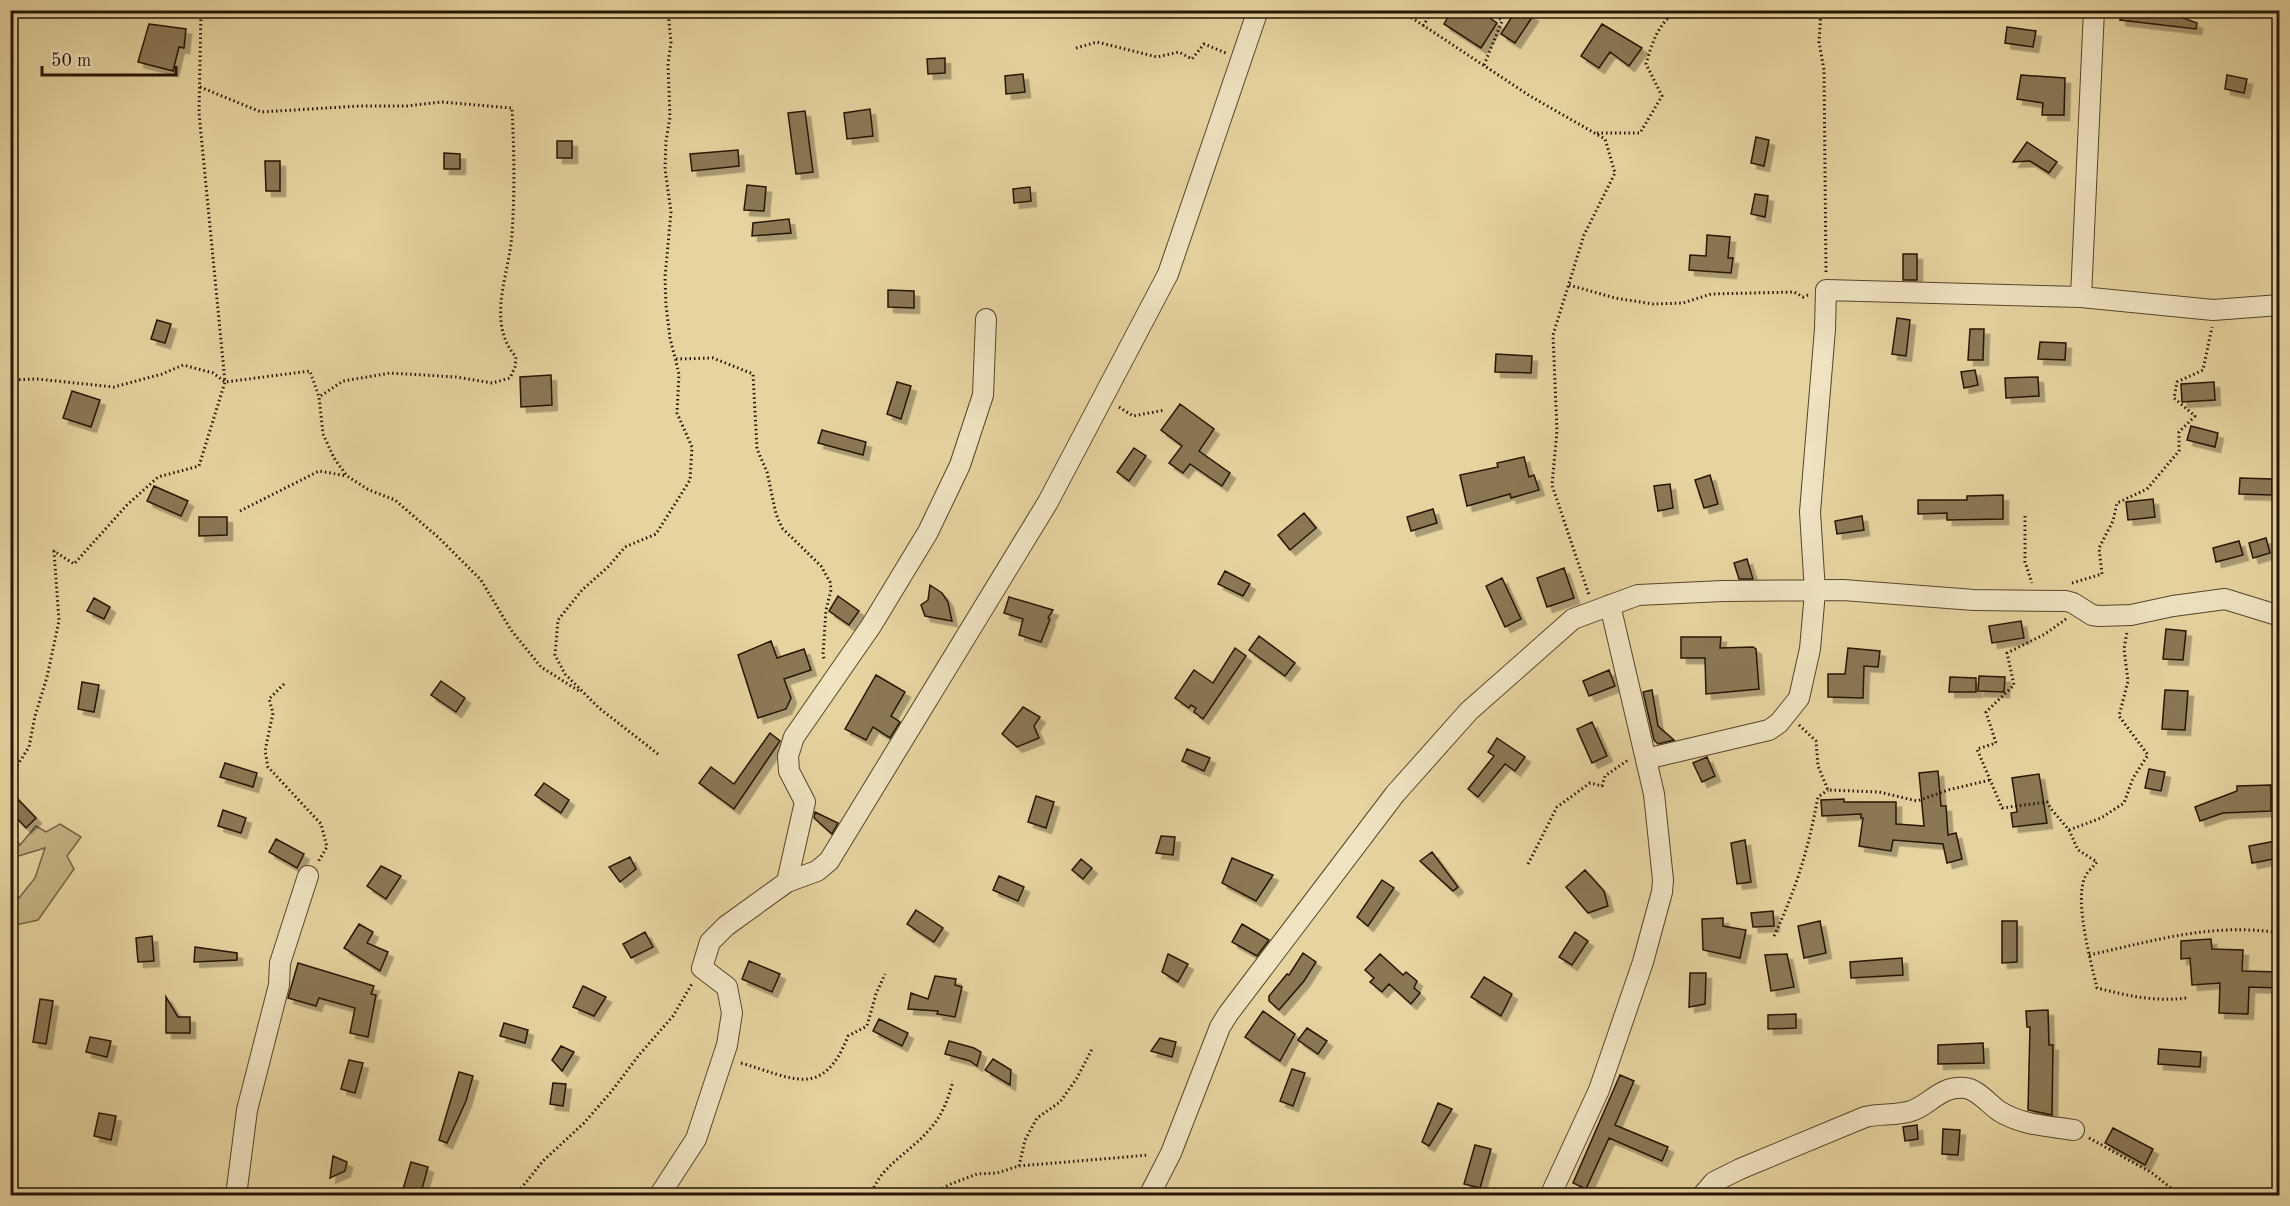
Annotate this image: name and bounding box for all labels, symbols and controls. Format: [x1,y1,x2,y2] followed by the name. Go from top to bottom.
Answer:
[42,39,176,77] scale bar
[51,52,91,70] text: 50 m

